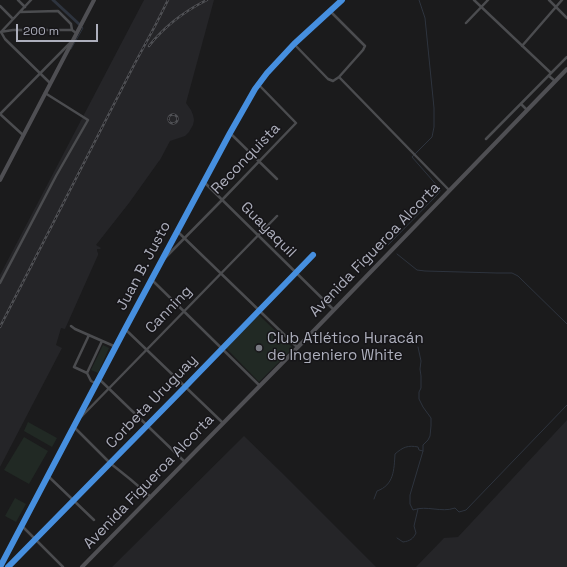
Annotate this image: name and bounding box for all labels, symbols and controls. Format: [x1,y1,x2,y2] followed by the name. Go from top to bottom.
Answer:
[18,16,100,42] scale bar
[23,23,59,39] text: 200 m
[208,120,284,198] street label: Reconquista
[306,179,444,321] street label: Avenida Figueroa Alcorta
[236,198,300,262] street label: Guayaquil
[113,218,175,314] street label: Juan B. Justo
[142,282,196,338] street label: Canning
[267,330,424,365] place label: Club Atlético Huracán de Ingeniero White
[254,343,264,353] marker: Club Atlético Huracán de Ingeniero White
[103,351,201,453] street label: Corbeta Uruguay
[80,411,218,553] street label: Avenida Figueroa Alcorta

